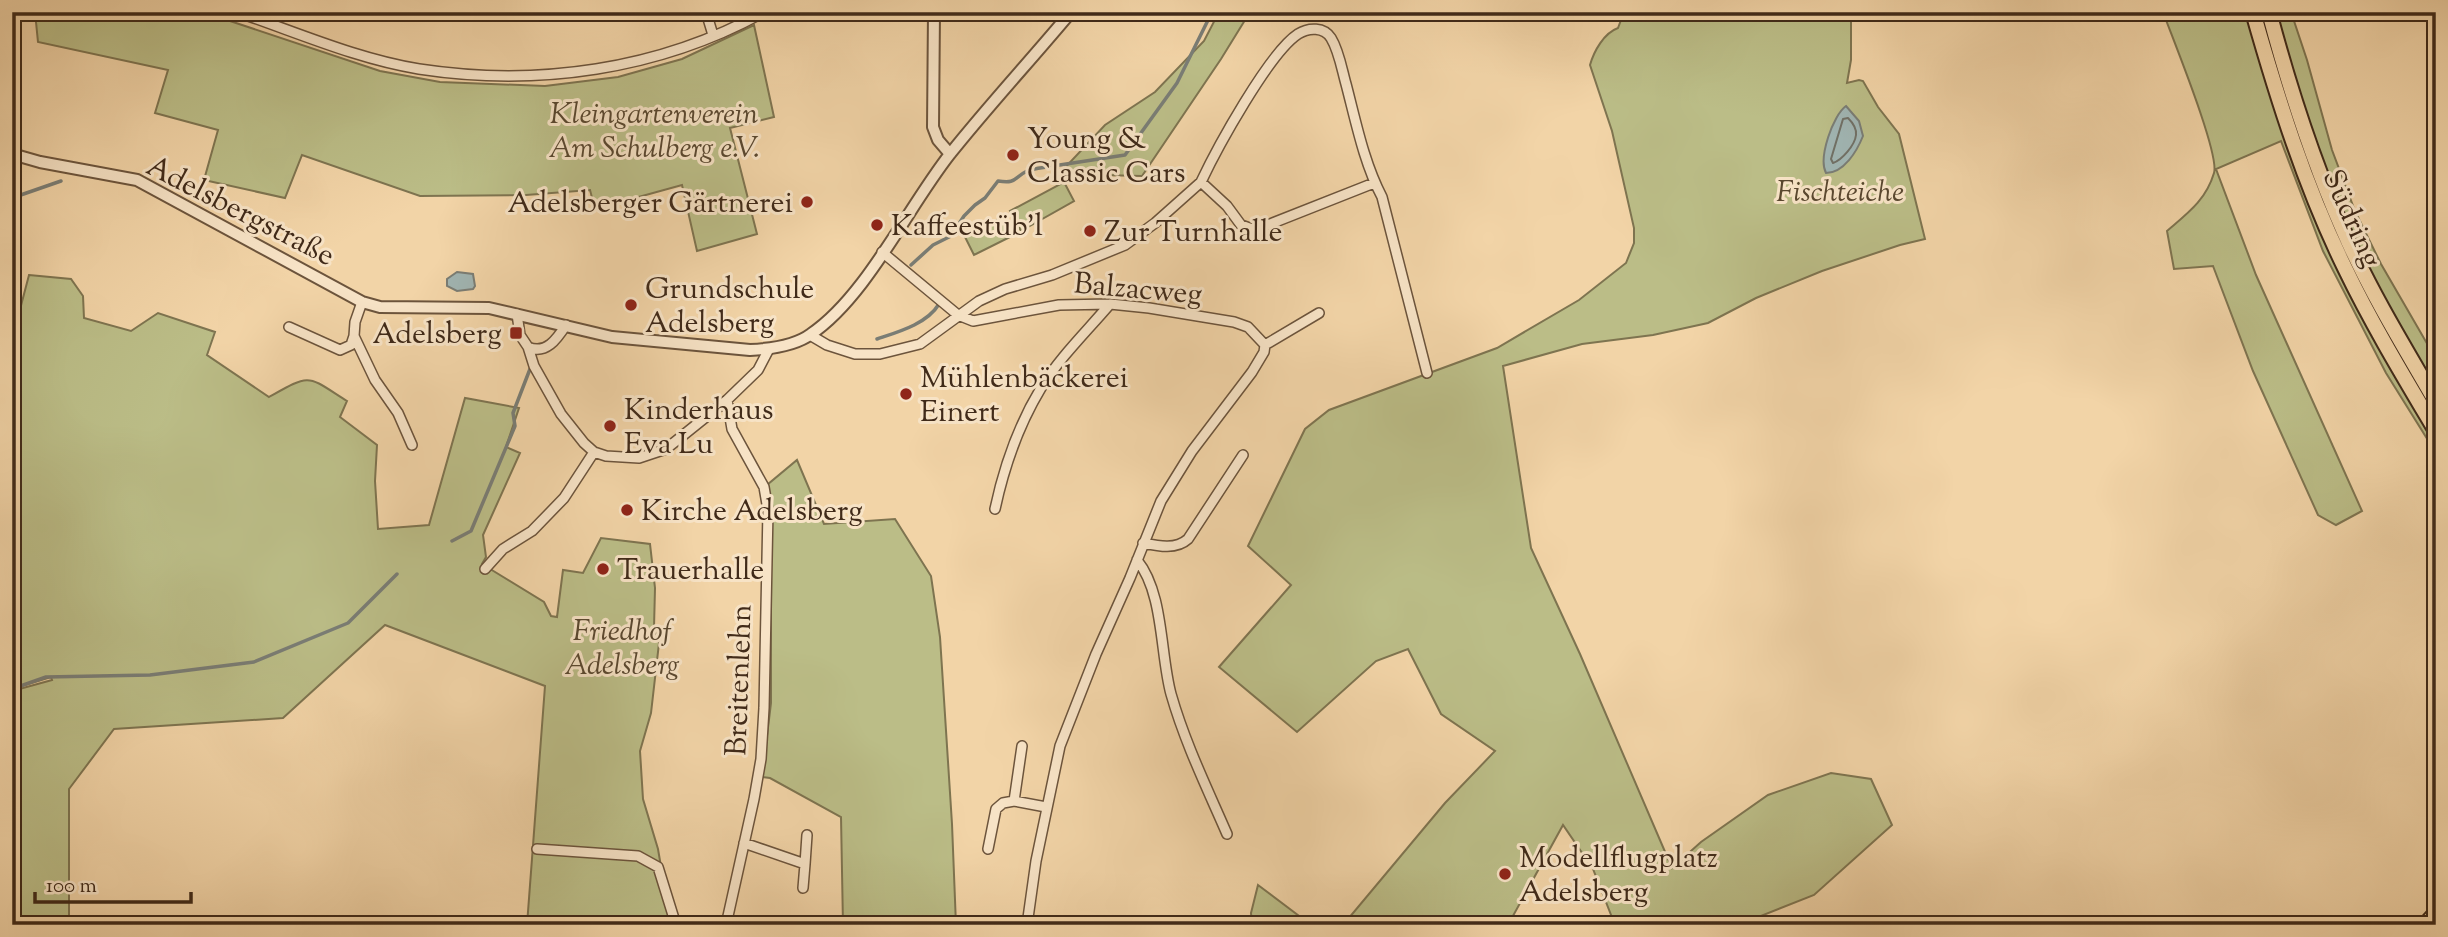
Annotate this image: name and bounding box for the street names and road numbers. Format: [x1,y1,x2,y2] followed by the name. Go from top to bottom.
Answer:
[138,146,342,278] street label: Adelsbergstraße
[2310,163,2391,275] street label: Südring
[1072,263,1204,318] street label: Balzacweg
[716,603,765,757] street label: Breitenlehn

